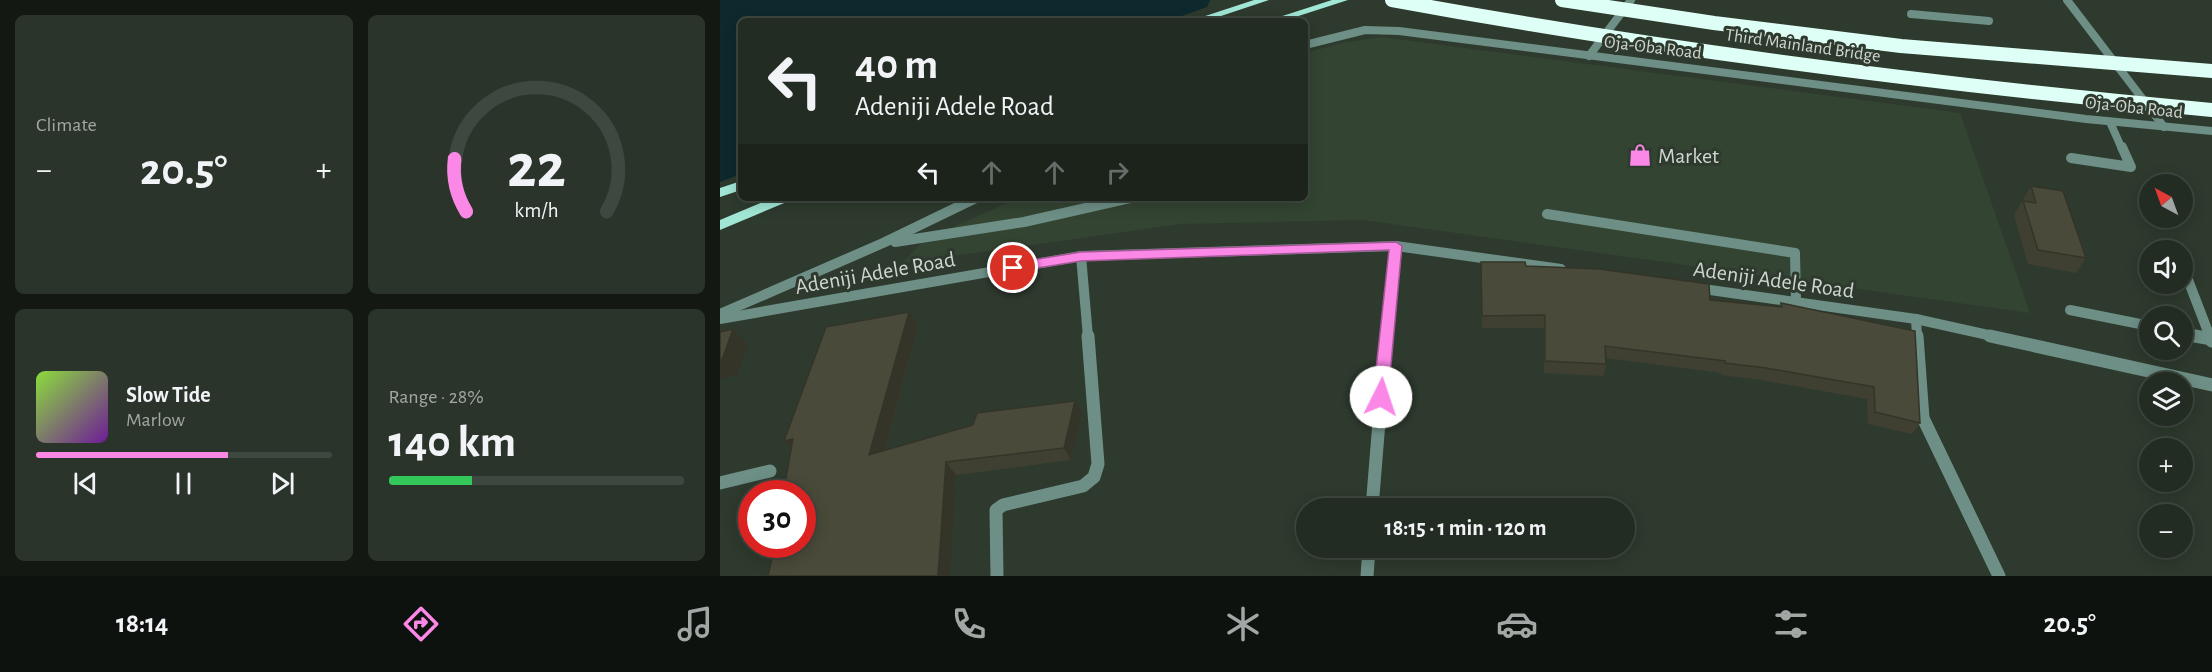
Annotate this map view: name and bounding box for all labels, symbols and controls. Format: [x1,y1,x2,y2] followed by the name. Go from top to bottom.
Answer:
[1724,26,1882,66] street label: Third Mainland Bridge
[1603,33,1703,63] street label: Oja-Oba Road
[756,42,834,120] icon: left
[855,44,938,86] text: 40 m
[855,93,1054,120] text: Adeniji Adele Road
[2084,94,2184,122] street label: Oja-Oba Road
[36,115,97,135] text: Climate
[507,136,566,198] text: 22
[1627,142,1653,168] shop icon: Market
[1658,145,1719,167] place label: Market
[140,148,228,193] text: 20.5°
[36,154,52,187] text: −
[316,154,331,187] text: +
[912,156,945,189] icon: left
[975,156,1008,189] icon: ahead
[1038,156,1071,189] icon: ahead
[1101,156,1134,189] icon: right
[2139,174,2193,228] north arrow
[2139,174,2193,558] map controls
[514,200,558,221] text: km/h
[2139,240,2193,294] button: sound
[987,242,1038,293] pin
[793,248,957,298] street label: Adeniji Adele Road
[996,251,1029,284] icon: arrive
[1692,258,1856,302] street label: Adeniji Adele Road
[2139,306,2193,360] button: search
[1349,365,1413,429] position arrow
[2139,372,2193,426] button: layers
[126,384,211,406] text: Slow Tide
[389,387,484,407] text: Range · 28%
[126,410,185,430] text: Marlow
[389,420,516,465] text: 140 km
[2139,438,2193,492] button: +
[69,467,102,500] icon: previous
[167,467,200,500] icon: pause
[266,467,299,500] icon: next
[738,480,816,558] speed limit sign: 30
[2139,504,2193,558] button: −
[1385,517,1546,539] text: 18:15 · 1 min · 120 m
[400,603,442,645] icon: directions
[674,603,716,645] icon: music
[948,603,990,645] icon: phone
[1222,603,1264,645] icon: climate
[1496,603,1538,645] icon: car
[1770,603,1812,645] icon: filters
[116,610,168,637] text: 18:14
[2043,610,2096,637] text: 20.5°

